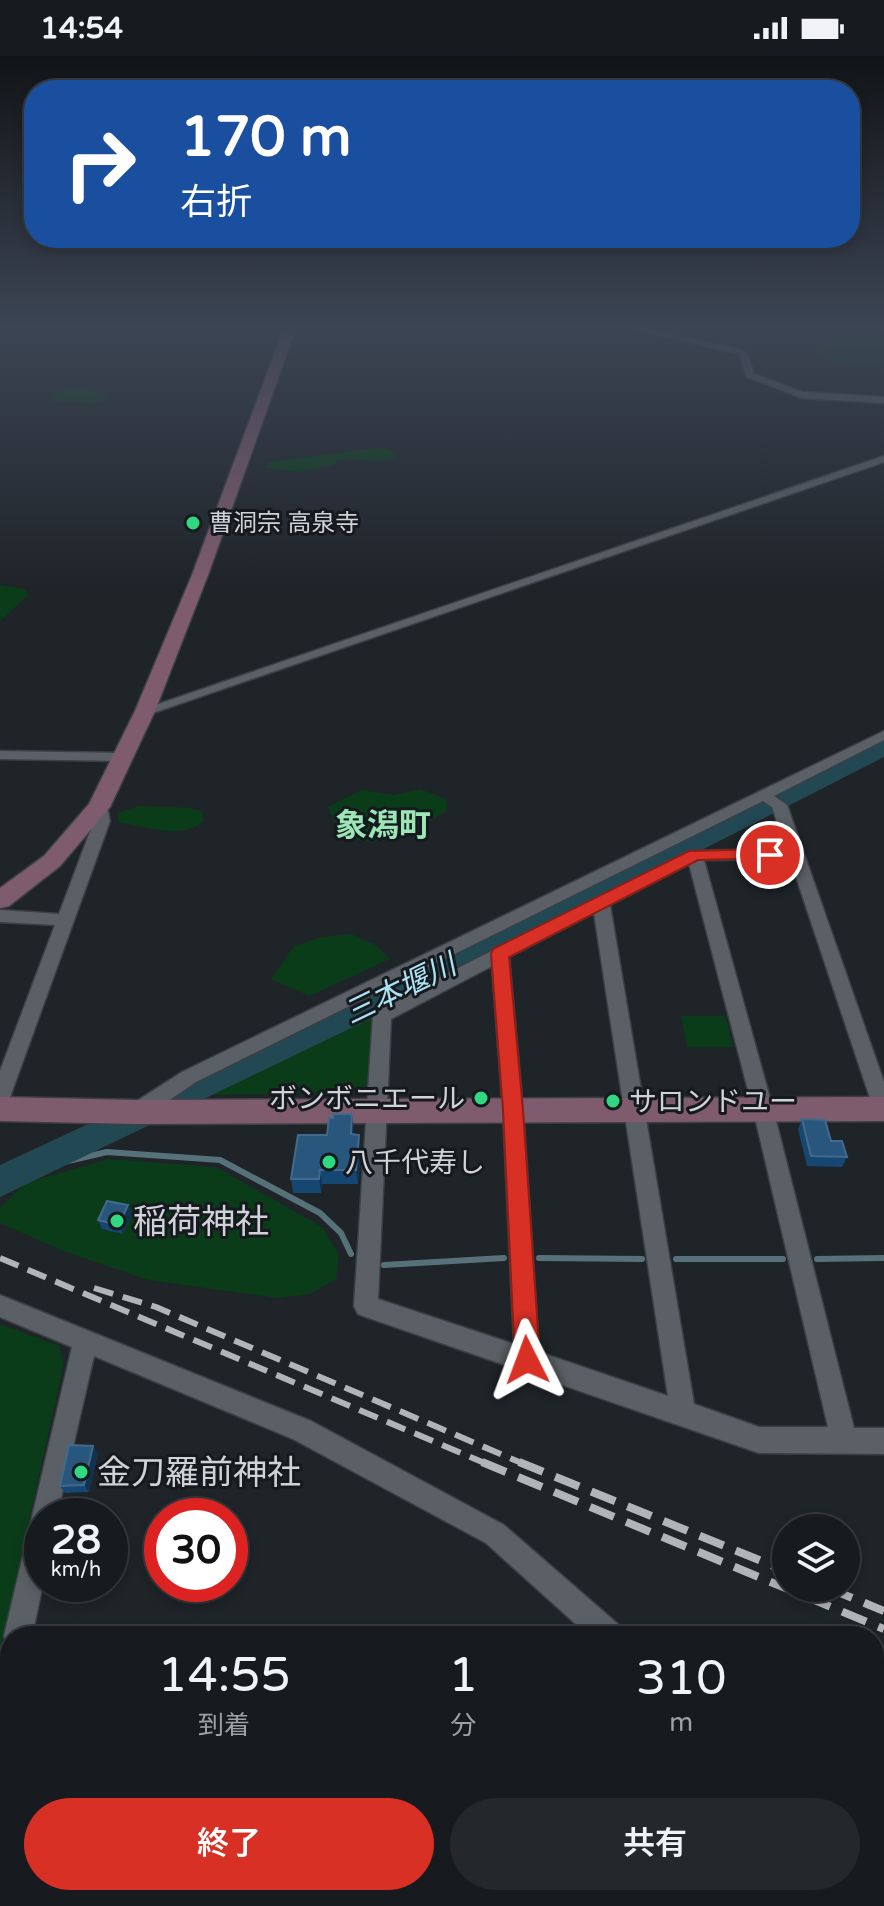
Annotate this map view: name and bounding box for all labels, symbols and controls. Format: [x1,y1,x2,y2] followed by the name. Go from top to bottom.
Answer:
[40,10,123,47] text: 14:54
[180,104,351,171] text: 170 m
[48,112,152,216] icon: right
[180,181,252,224] text: 右折
[209,509,359,538] place label: 曹洞宗 高泉寺
[184,514,202,532] marker: 曹洞宗 高泉寺
[335,807,431,845] district label: 象潟町
[736,821,804,889] pin
[748,833,792,877] icon: arrive
[338,945,465,1032] water label: 三本堰川
[269,1082,465,1116] place label: ボンボニエール
[629,1085,797,1119] place label: サロンドユー
[472,1089,490,1107] marker: ボンボニエール
[604,1092,622,1110] marker: サロンドユー
[345,1146,485,1180] place label: 八千代寿し
[320,1153,338,1171] marker: 八千代寿し
[133,1202,269,1243] place label: 稲荷神社
[108,1212,126,1230] marker: 稲荷神社
[485,1318,569,1402] position arrow
[97,1453,301,1494] place label: 金刀羅前神社
[72,1463,90,1481] marker: 金刀羅前神社
[144,1498,248,1602] speed limit sign: 30
[772,1514,860,1602] map controls
[772,1514,860,1602] button: layers
[51,1516,101,1564] text: 28
[51,1558,101,1582] text: km/h
[158,1647,291,1705] text: 14:55
[448,1647,478,1705] text: 1
[636,1650,726,1708] text: 310
[669,1707,693,1738] text: m
[198,1710,250,1741] text: 到着
[450,1710,476,1741] text: 分
[24,1798,434,1890] button: 終了
[450,1798,860,1890] button: 共有

